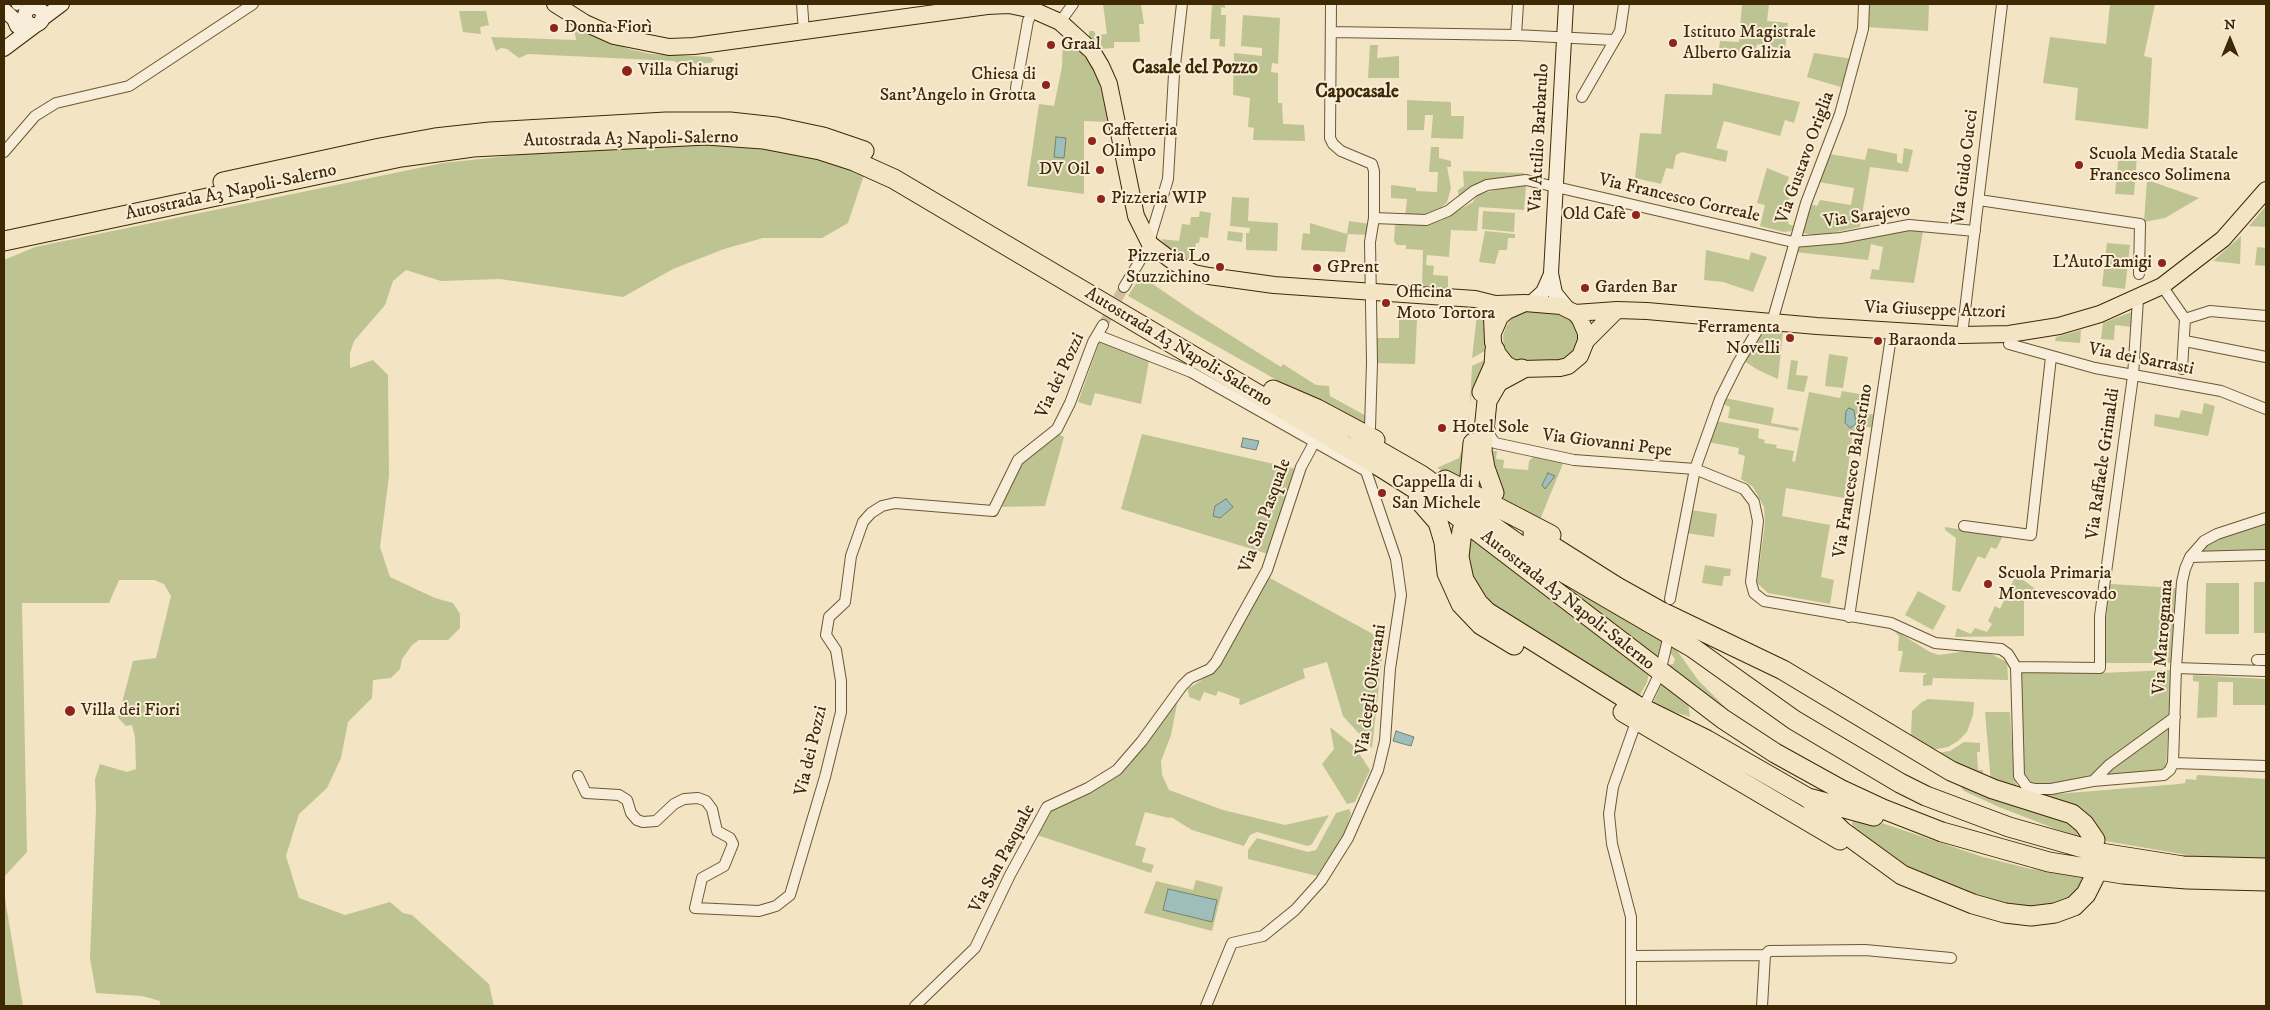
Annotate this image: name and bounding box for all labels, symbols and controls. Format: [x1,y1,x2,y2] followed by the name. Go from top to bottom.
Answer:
[2205,15,2255,65] north arrow
[2224,16,2236,34] text: N
[564,17,652,39] place label: Donna Fiorì
[548,22,560,34] marker: Donna Fiorì
[1683,22,1816,64] place label: Istituto Magistrale Alberto Galizia
[1061,34,1101,56] place label: Graal
[1667,37,1679,49] marker: Istituto Magistrale Alberto Galizia
[1045,39,1057,51] marker: Graal
[1132,58,1258,80] district label: Casale del Pozzo
[638,60,739,82] place label: Villa Chiarugi
[1525,63,1555,213] street label: Via Attilio Barbarulo
[620,64,634,78] marker: Villa Chiarugi
[880,64,1036,106] place label: Chiesa di Sant'Angelo in Grotta
[1040,79,1052,91] marker: Chiesa di Sant'Angelo in Grotta
[1315,82,1399,104] district label: Capocasale
[1772,89,1840,227] street label: Via Gustavo Origlia
[1948,108,1984,226] street label: Via Guido Cucci
[1102,120,1177,162] place label: Caffetteria Olimpo
[523,127,739,153] street label: Autostrada A3 Napoli-Salerno
[1086,135,1098,147] marker: Caffetteria Olimpo
[2089,144,2238,186] place label: Scuola Media Statale Francesco Solimena
[1039,159,1090,181] place label: DV Oil
[2073,159,2085,171] marker: Scuola Media Statale Francesco Solimena
[124,160,338,226] street label: Autostrada A3 Napoli-Salerno
[1094,164,1106,176] marker: DV Oil
[1596,170,1762,228] street label: Via Francesco Correale
[1111,188,1206,210] place label: Pizzeria WIP
[1095,193,1107,205] marker: Pizzeria WIP
[1822,200,1912,234] street label: Via Sarajevo
[1562,204,1626,226] place label: Old Cafè
[1630,209,1642,221] marker: Old Cafè
[1126,246,1210,288] place label: Pizzeria Lo Stuzzichino
[2052,252,2152,274] place label: L'AutoTamigi
[1327,257,1379,279] place label: GPrent
[2156,257,2168,269] marker: L'AutoTamigi
[1214,261,1226,273] marker: Pizzeria Lo Stuzzichino
[1311,262,1323,274] marker: GPrent
[1595,277,1677,299] place label: Garden Bar
[1396,282,1495,324] place label: Officina Moto Tortora
[1579,282,1591,294] marker: Garden Bar
[1080,283,1276,413] street label: Autostrada A3 Napoli-Salerno
[1380,297,1392,309] marker: Officina Moto Tortora
[1864,298,2006,324] street label: Via Giuseppe Atzori
[1697,317,1780,359] place label: Ferramenta Novelli
[1032,330,1090,422] street label: Via dei Pozzi
[1888,330,1956,352] place label: Baraonda
[1784,332,1796,344] marker: Ferramenta Novelli
[1872,335,1884,347] marker: Baraonda
[2086,339,2196,381] street label: Via dei Sarrasti
[1830,382,1878,560] street label: Via Francesco Balestrino
[2083,387,2125,541] street label: Via Raffaele Grimaldi
[1452,417,1529,439] place label: Hotel Sole
[1436,422,1448,434] marker: Hotel Sole
[1541,425,1673,463] street label: Via Giovanni Pepe
[1235,456,1297,576] street label: Via San Pasquale
[1392,472,1481,514] place label: Cappella di San Michele
[1376,487,1388,499] marker: Cappella di San Michele
[1476,526,1658,676] street label: Autostrada A3 Napoli-Salerno
[1998,563,2117,606] place label: Scuola Primaria Montevescovado
[1982,578,1994,590] marker: Scuola Primaria Montevescovado
[2149,579,2179,695] street label: Via Matrognana
[1352,623,1392,757] street label: Via degli Olivetani
[81,700,180,722] place label: Villa dei Fiori
[63,704,77,718] marker: Villa dei Fiori
[791,704,833,798] street label: Via dei Pozzi
[965,801,1041,917] street label: Via San Pasquale

